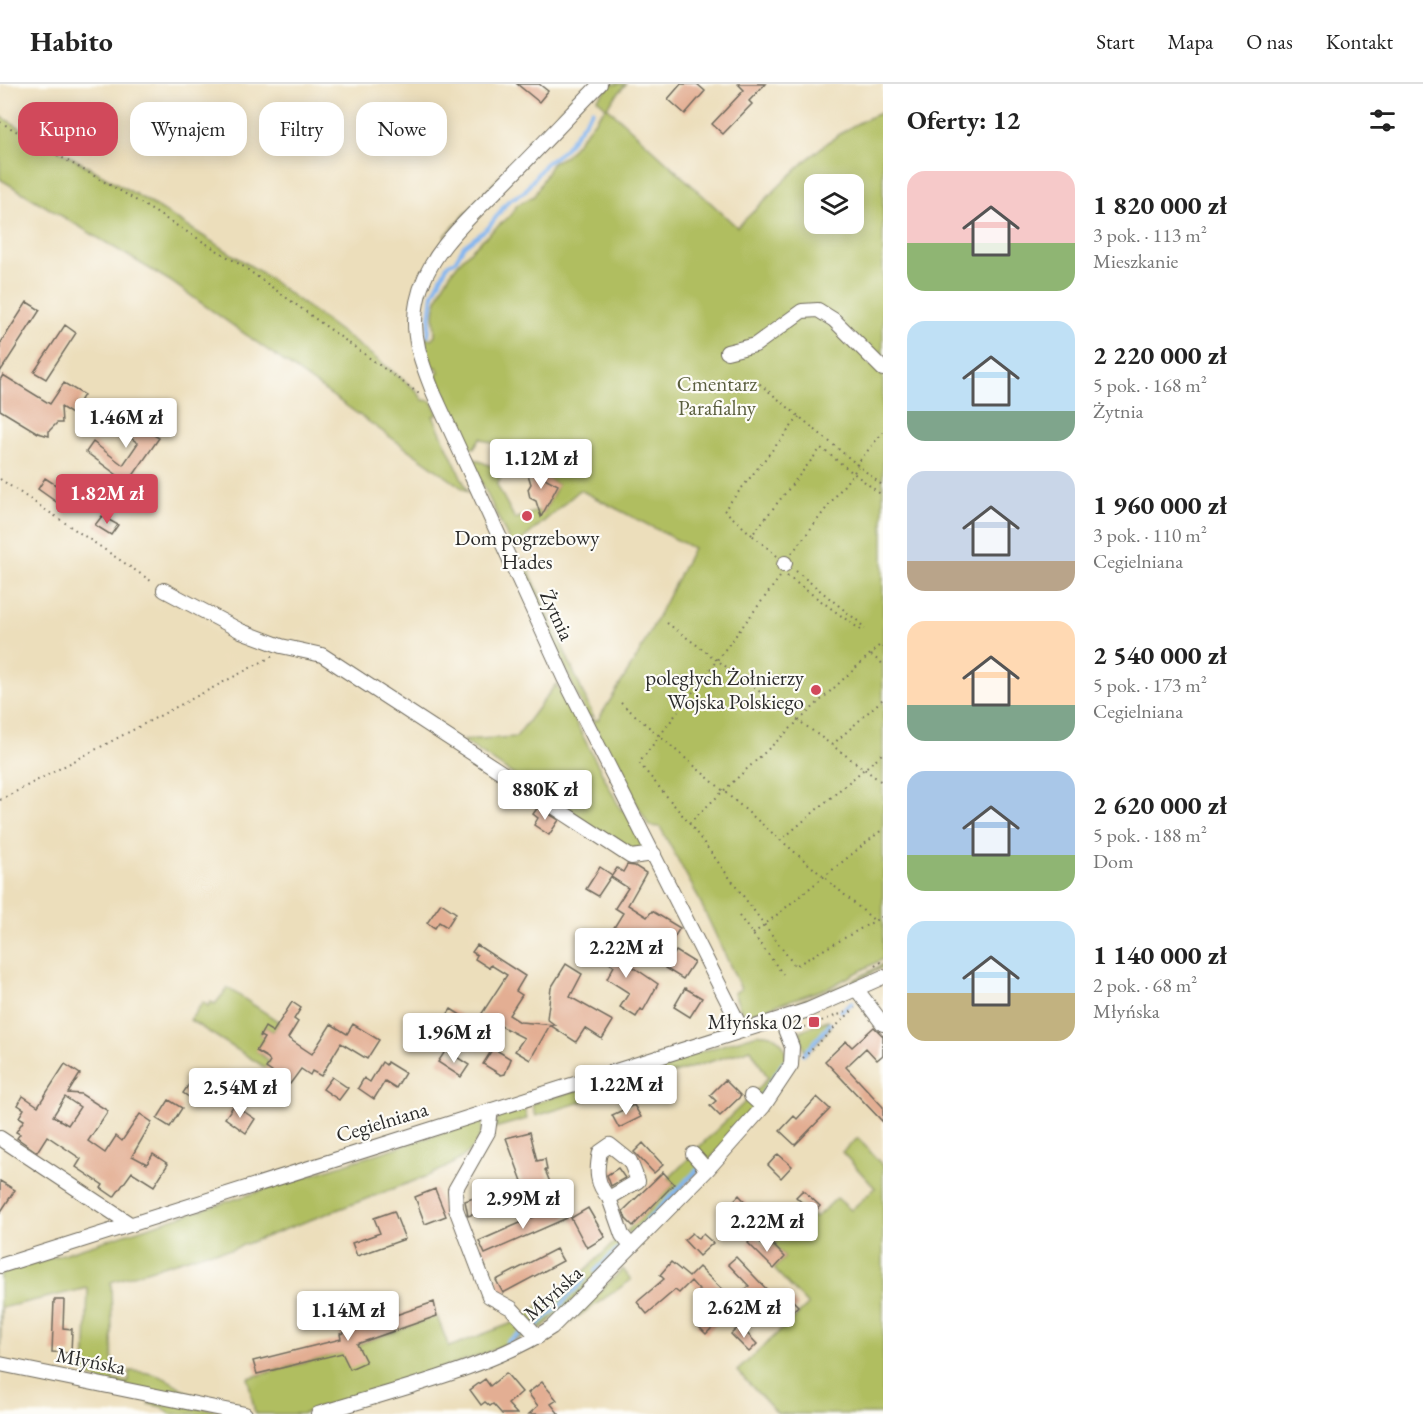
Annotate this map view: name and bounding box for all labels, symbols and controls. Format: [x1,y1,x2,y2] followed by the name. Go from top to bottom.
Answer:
[30,23,113,59] text: Habito
[1096,28,1135,55] text: Start
[1168,28,1213,55] text: Mapa
[1246,28,1293,55] text: O nas
[1326,28,1393,55] text: Kontakt
[18,102,118,156] chip: Kupno
[130,102,247,156] chip: Wynajem
[259,102,344,156] chip: Filtry
[356,102,447,156] chip: Nowe
[907,103,1020,137] text: Oferty: 12
[1366,104,1399,137] icon: filters
[804,174,864,234] map controls
[804,174,864,234] button: layers
[1093,188,1227,222] text: 1 820 000 zł
[955,195,1027,267] icon: home
[1093,222,1207,248] text: 3 pok. · 113 m²
[1093,248,1178,274] text: Mieszkanie
[1093,338,1227,372] text: 2 220 000 zł
[955,345,1027,417] icon: home
[677,370,757,421] park label: Cmentarz Parafialny
[1093,372,1207,398] text: 5 pok. · 168 m²
[64,398,188,449] pin: 1.46M zł
[1093,398,1144,424] text: Żytnia
[89,404,163,430] text: 1.46M zł
[479,439,603,490] pin: 1.12M zł
[504,445,578,471] text: 1.12M zł
[45,474,169,525] pin: 1.82M zł
[70,480,144,506] text: 1.82M zł
[1093,488,1227,522] text: 1 960 000 zł
[955,495,1027,567] icon: home
[520,509,534,523] marker: Dom pogrzebowy Hades
[1093,522,1207,548] text: 3 pok. · 110 m²
[455,524,600,575] place label: Dom pogrzebowy Hades
[1093,548,1183,574] text: Cegielniana
[534,585,581,645] street label: Żytnia
[1093,638,1227,672] text: 2 540 000 zł
[955,645,1027,717] icon: home
[645,664,805,715] place label: poległych Żołnierzy Wojska Polskiego
[1093,672,1207,698] text: 5 pok. · 173 m²
[809,683,823,697] marker: poległych Żołnierzy Wojska Polskiego
[1093,698,1183,724] text: Cegielniana
[490,770,600,821] pin: 880K zł
[512,776,578,802] text: 880K zł
[1093,788,1227,822] text: 2 620 000 zł
[955,795,1027,867] icon: home
[1093,822,1207,848] text: 5 pok. · 188 m²
[1093,848,1134,874] text: Dom
[564,928,688,979] pin: 2.22M zł
[589,934,663,960] text: 2.22M zł
[1093,938,1227,972] text: 1 140 000 zł
[955,945,1027,1017] icon: home
[1093,972,1197,998] text: 2 pok. · 68 m²
[1093,998,1160,1024] text: Młyńska
[708,1008,802,1035] place label: Młyńska 02
[392,1013,516,1064] pin: 1.96M zł
[807,1015,821,1029] marker: Młyńska 02
[417,1019,491,1045] text: 1.96M zł
[564,1065,688,1116] pin: 1.22M zł
[178,1068,302,1119] pin: 2.54M zł
[589,1071,663,1097] text: 1.22M zł
[203,1074,277,1100] text: 2.54M zł
[333,1095,432,1148] street label: Cegielniana
[461,1179,585,1230] pin: 2.99M zł
[486,1185,560,1211] text: 2.99M zł
[705,1202,829,1253] pin: 2.22M zł
[730,1208,804,1234] text: 2.22M zł
[518,1259,588,1326] street label: Młyńska
[682,1288,806,1339] pin: 2.62M zł
[286,1291,410,1342] pin: 1.14M zł
[707,1294,781,1320] text: 2.62M zł
[311,1297,385,1323] text: 1.14M zł
[54,1341,129,1381] street label: Młyńska

